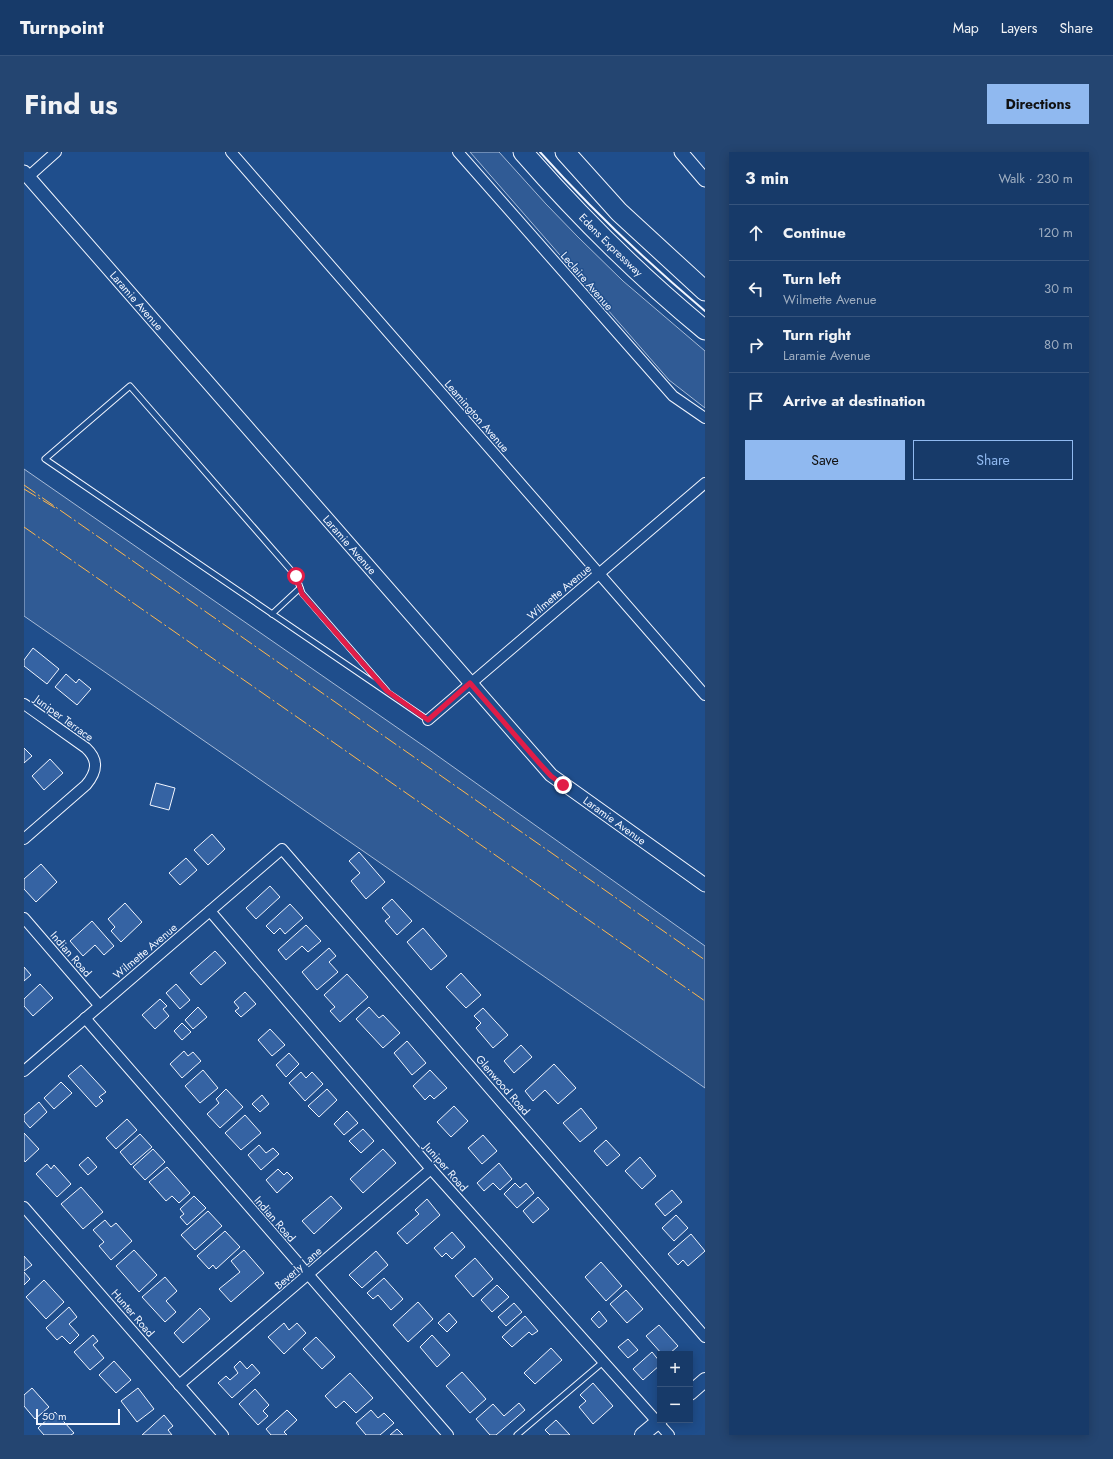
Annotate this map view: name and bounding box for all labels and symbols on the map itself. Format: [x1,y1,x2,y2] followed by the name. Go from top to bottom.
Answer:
[575,210,647,280] street label: Edens Expressway
[557,248,617,314] street label: Leclaire Avenue
[106,268,167,334] street label: Laramie Avenue
[441,376,513,456] street label: Leamington Avenue
[319,512,380,578] street label: Laramie Avenue
[524,560,595,624] street label: Wilmette Avenue
[287,567,305,585] route start
[30,690,97,745] street label: Juniper Terrace
[554,776,572,794] route end
[580,792,650,849] street label: Laramie Avenue
[110,919,181,983] street label: Wilmette Avenue
[47,928,95,980] street label: Indian Road
[472,1051,534,1119] street label: Glenwood Road
[419,1138,472,1195] street label: Juniper Road
[251,1193,299,1245] street label: Indian Road
[271,1243,325,1293] street label: Beverly Lane
[108,1286,158,1340] street label: Hunter Road
[36,1407,120,1426] scale bar

